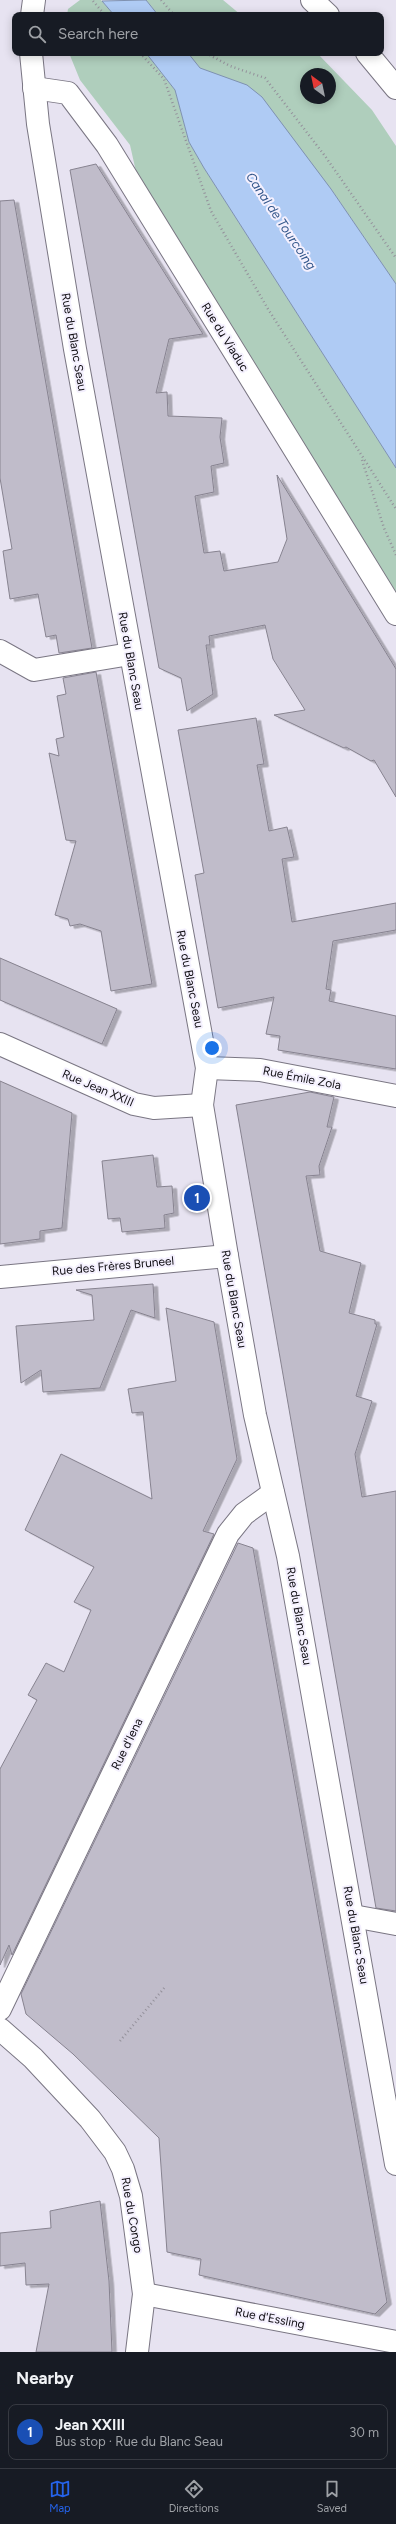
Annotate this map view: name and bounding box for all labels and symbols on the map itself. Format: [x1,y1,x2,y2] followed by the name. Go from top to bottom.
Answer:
[300,68,336,104] north arrow
[243,170,319,273] water label: Canal de Tourcoing
[58,292,90,392] street label: Rue du Blanc Seau
[198,300,252,374] street label: Rue du Viaduc
[115,611,147,711] street label: Rue du Blanc Seau
[174,929,206,1029] street label: Rue du Blanc Seau
[202,1038,222,1058] your location
[262,1064,342,1092] street label: Rue Émile Zola
[60,1067,136,1109] street label: Rue Jean XXIII
[184,1183,210,1213] pin: 1
[218,1249,250,1349] street label: Rue du Blanc Seau
[51,1254,175,1278] street label: Rue des Frères Bruneel
[283,1566,315,1666] street label: Rue du Blanc Seau
[108,1716,146,1772] street label: Rue d'Iena
[340,1885,372,1985] street label: Rue du Blanc Seau
[118,2176,146,2254] street label: Rue du Congo
[234,2304,306,2332] street label: Rue d'Essling

